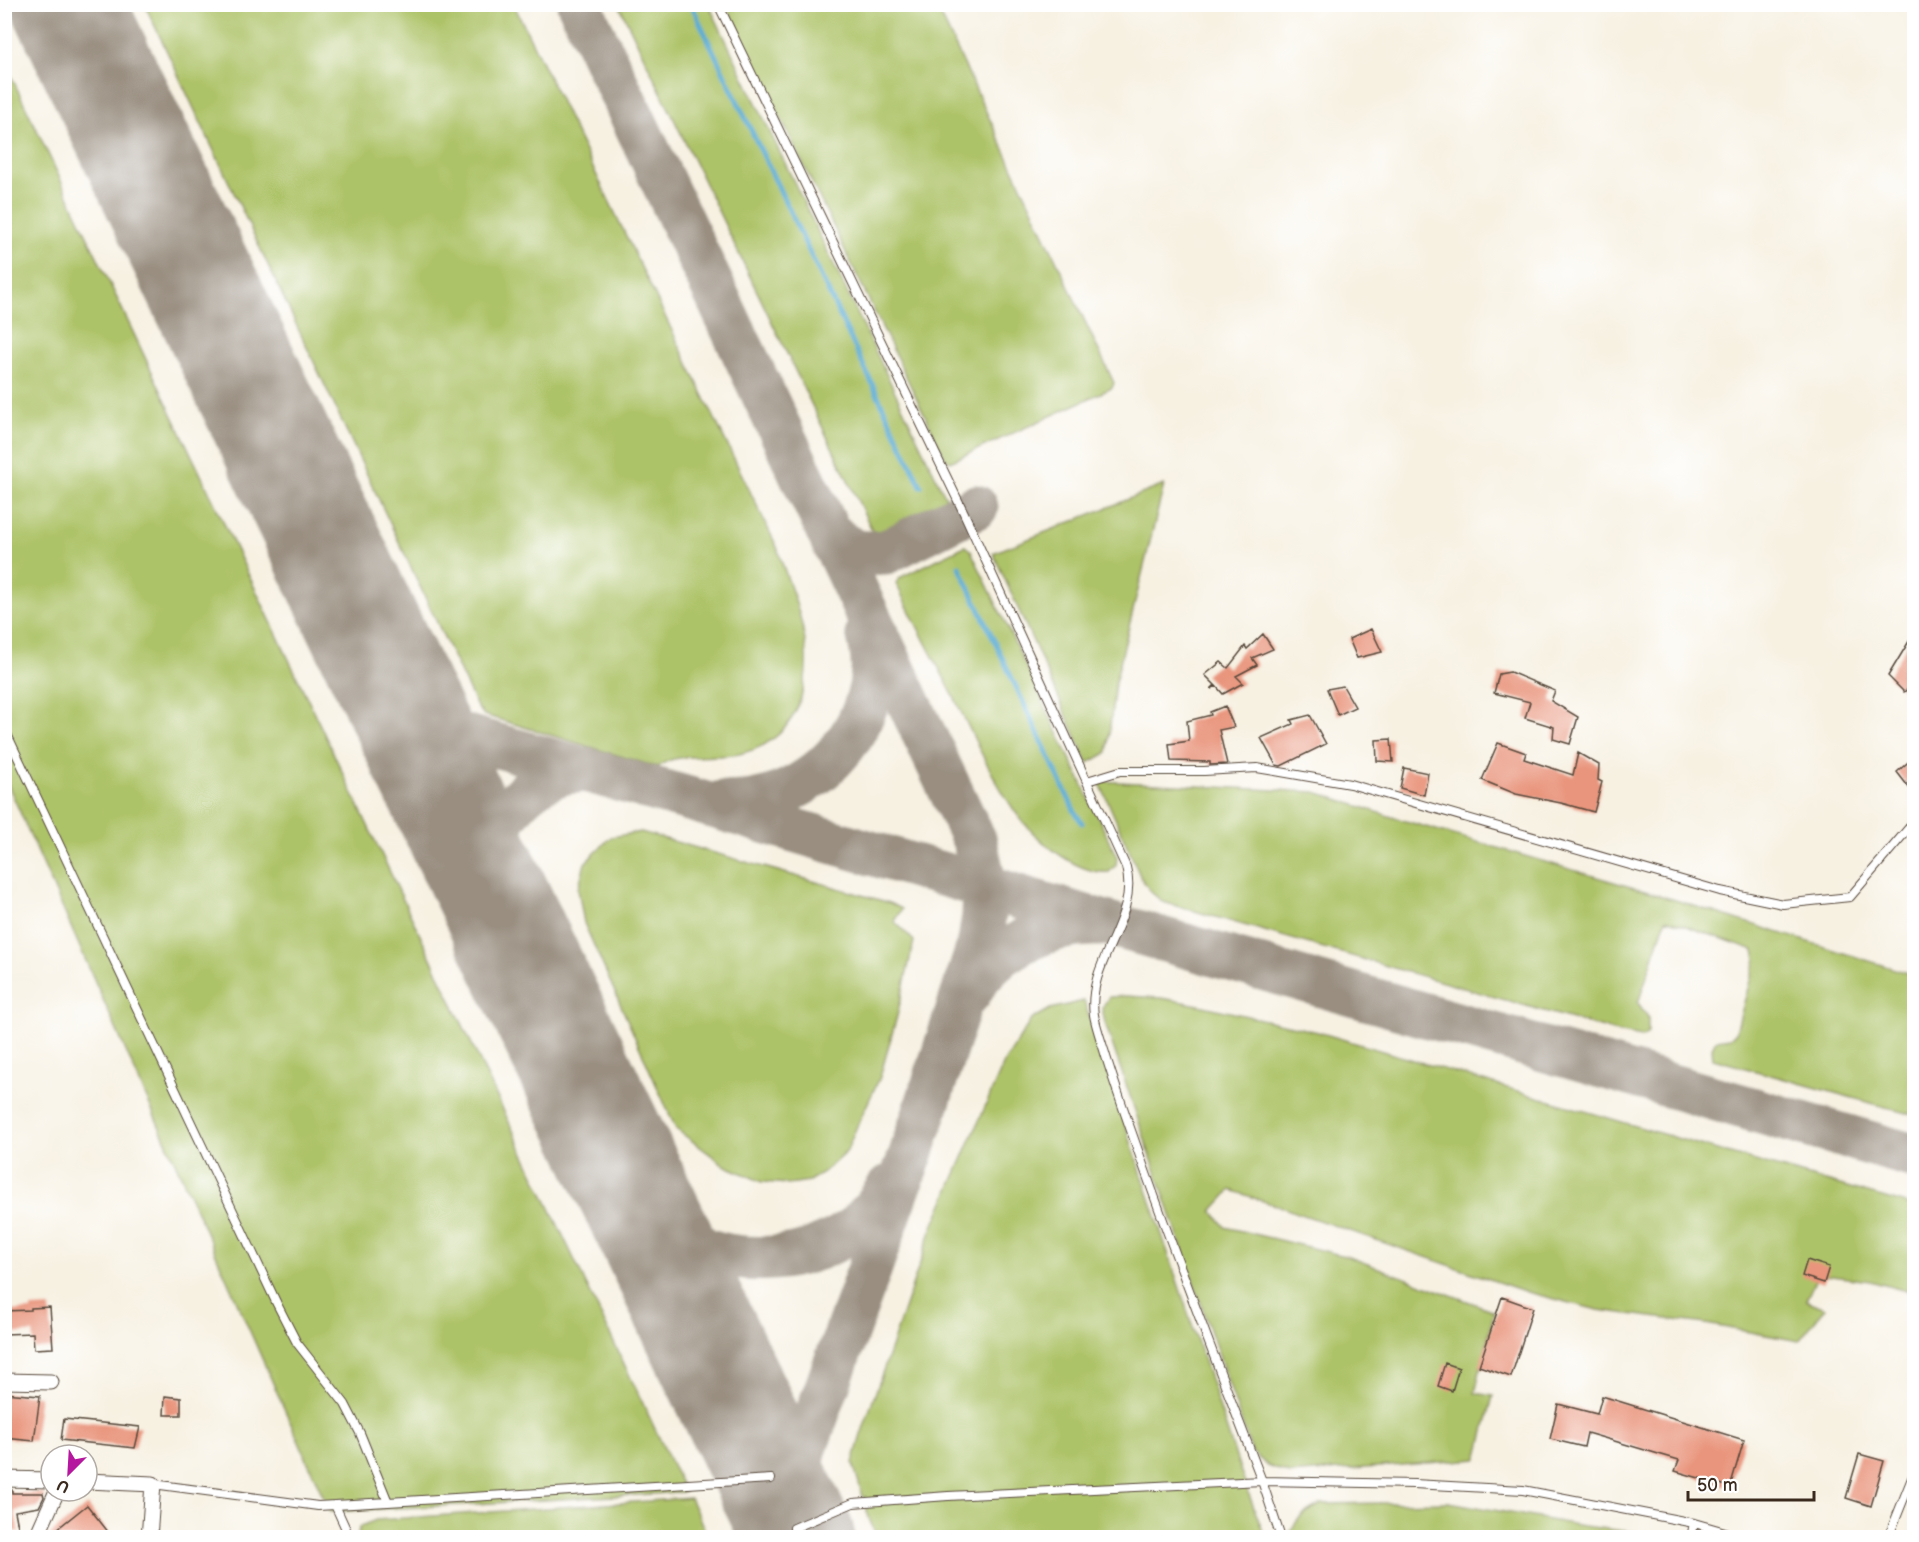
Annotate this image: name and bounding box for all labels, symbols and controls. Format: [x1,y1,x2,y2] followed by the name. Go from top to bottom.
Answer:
[39,1443,99,1503] north arrow
[1688,1464,1814,1502] scale bar
[54,1474,73,1496] text: U
[1697,1475,1738,1496] text: 50 m

